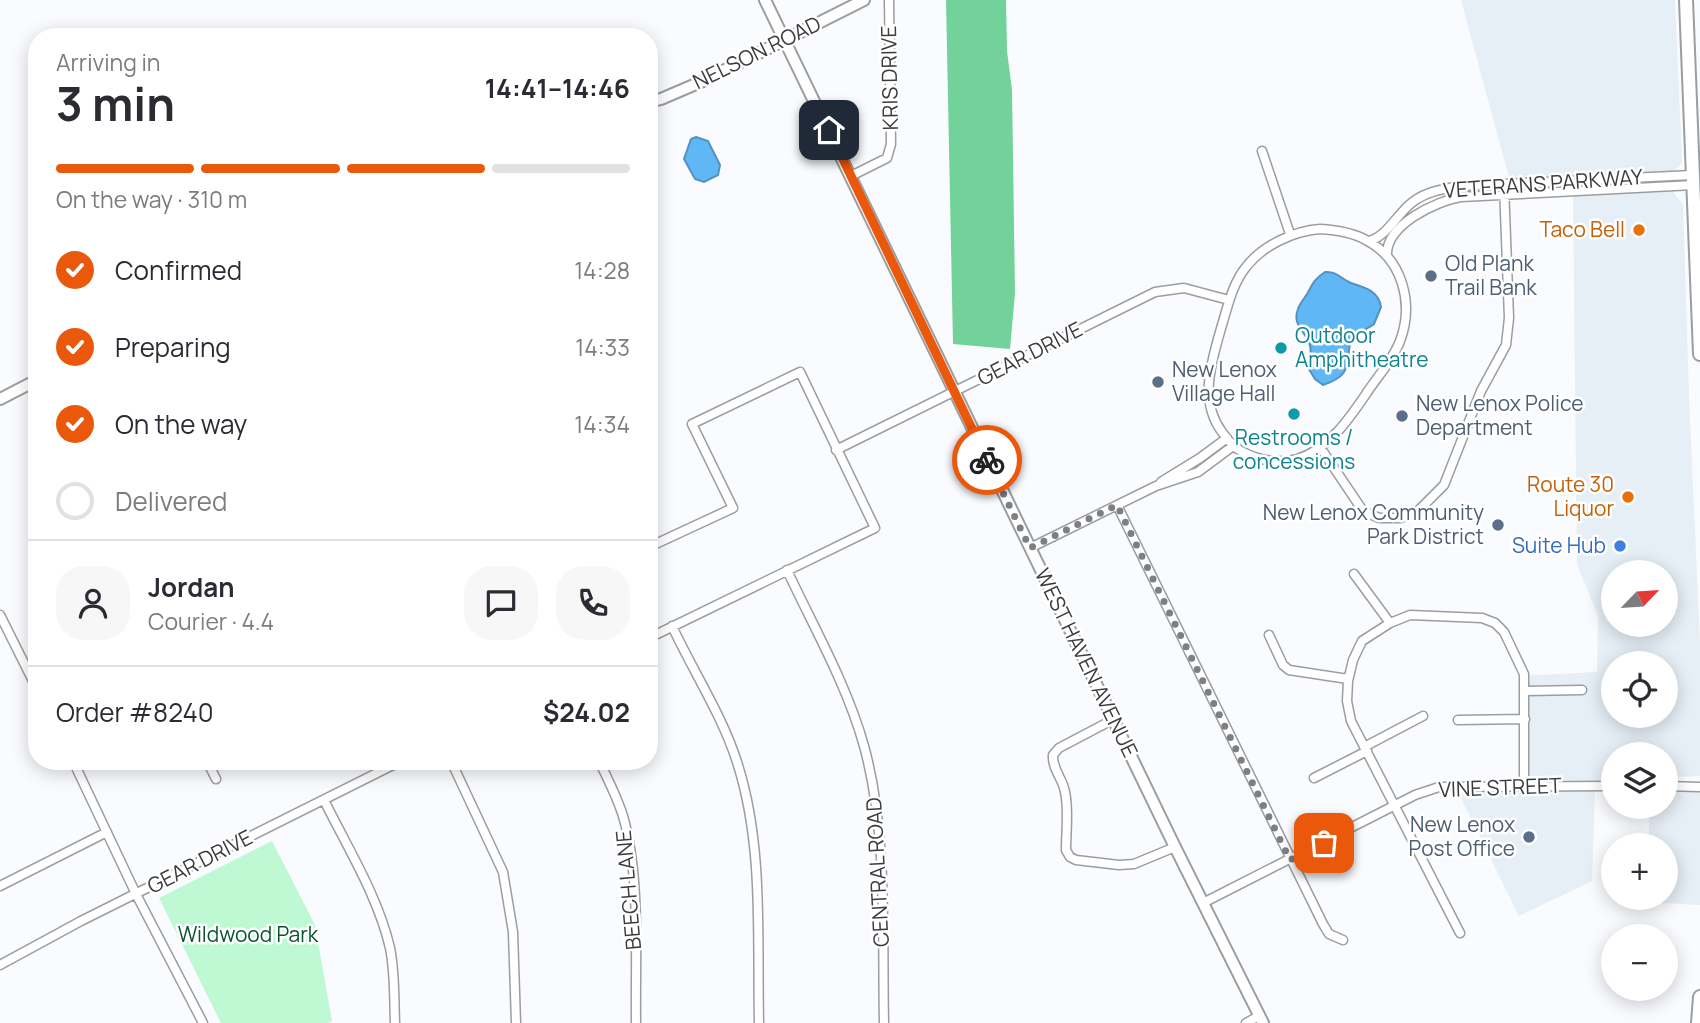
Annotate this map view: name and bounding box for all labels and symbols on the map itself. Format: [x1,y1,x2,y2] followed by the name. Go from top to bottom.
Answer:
[688,9,825,95] street label: NELSON ROAD
[874,25,904,131] street label: KRIS DRIVE
[799,100,859,160] pin
[1442,162,1644,204] street label: VETERANS PARKWAY
[1539,215,1625,243] place label: Taco Bell
[1631,222,1647,238] marker: Taco Bell
[1445,249,1537,301] place label: Old Plank Trail Bank
[1423,268,1439,284] marker: Old Plank Trail Bank
[972,315,1087,392] street label: GEAR DRIVE
[1295,321,1429,373] place label: Outdoor Amphitheatre
[1273,340,1289,356] marker: Outdoor Amphitheatre
[1172,355,1277,407] place label: New Lenox Village Hall
[1150,374,1166,390] marker: New Lenox Village Hall
[1416,389,1584,441] place label: New Lenox Police Department
[1286,406,1302,422] marker: Restrooms / concessions
[1394,408,1410,424] marker: New Lenox Police Department
[1233,423,1355,475] place label: Restrooms / concessions
[952,425,1022,495] courier
[1527,470,1614,522] place label: Route 30 Liquor
[1620,489,1636,505] marker: Route 30 Liquor
[1263,498,1484,550] place label: New Lenox Community Park District
[1490,517,1506,533] marker: New Lenox Community Park District
[1512,531,1606,559] place label: Suite Hub
[1612,538,1628,554] marker: Suite Hub
[1601,560,1678,637] north arrow
[1029,563,1145,762] street label: WEST HAVEN AVENUE
[1438,771,1563,803] street label: VINE STREET
[859,797,895,948] street label: CENTRAL ROAD
[1409,810,1515,862] place label: New Lenox Post Office
[1294,813,1354,873] pin
[142,823,257,900] street label: GEAR DRIVE
[609,829,647,951] street label: BEECH LANE
[1521,829,1537,845] marker: New Lenox Post Office
[178,920,319,948] park label: Wildwood Park

